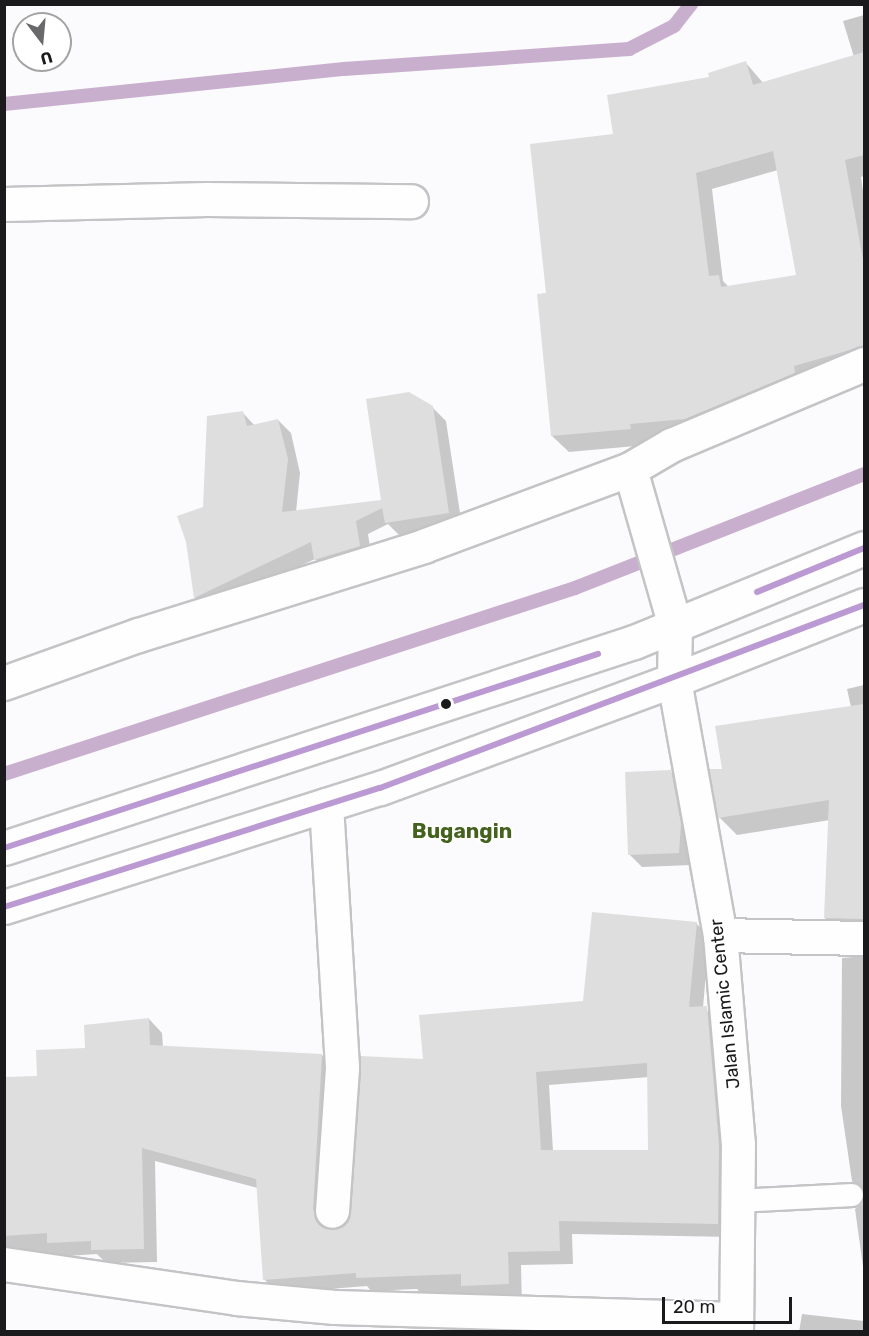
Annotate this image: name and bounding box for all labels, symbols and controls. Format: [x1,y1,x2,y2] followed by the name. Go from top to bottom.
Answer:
[12,12,72,72] north arrow
[38,47,55,69] text: U
[440,698,452,710] unlabelled marker
[412,818,512,844] district label: Bugangin
[705,918,745,1090] street label: Jalan Islamic Center
[665,1285,796,1323] scale bar
[673,1296,715,1318] text: 20 m

